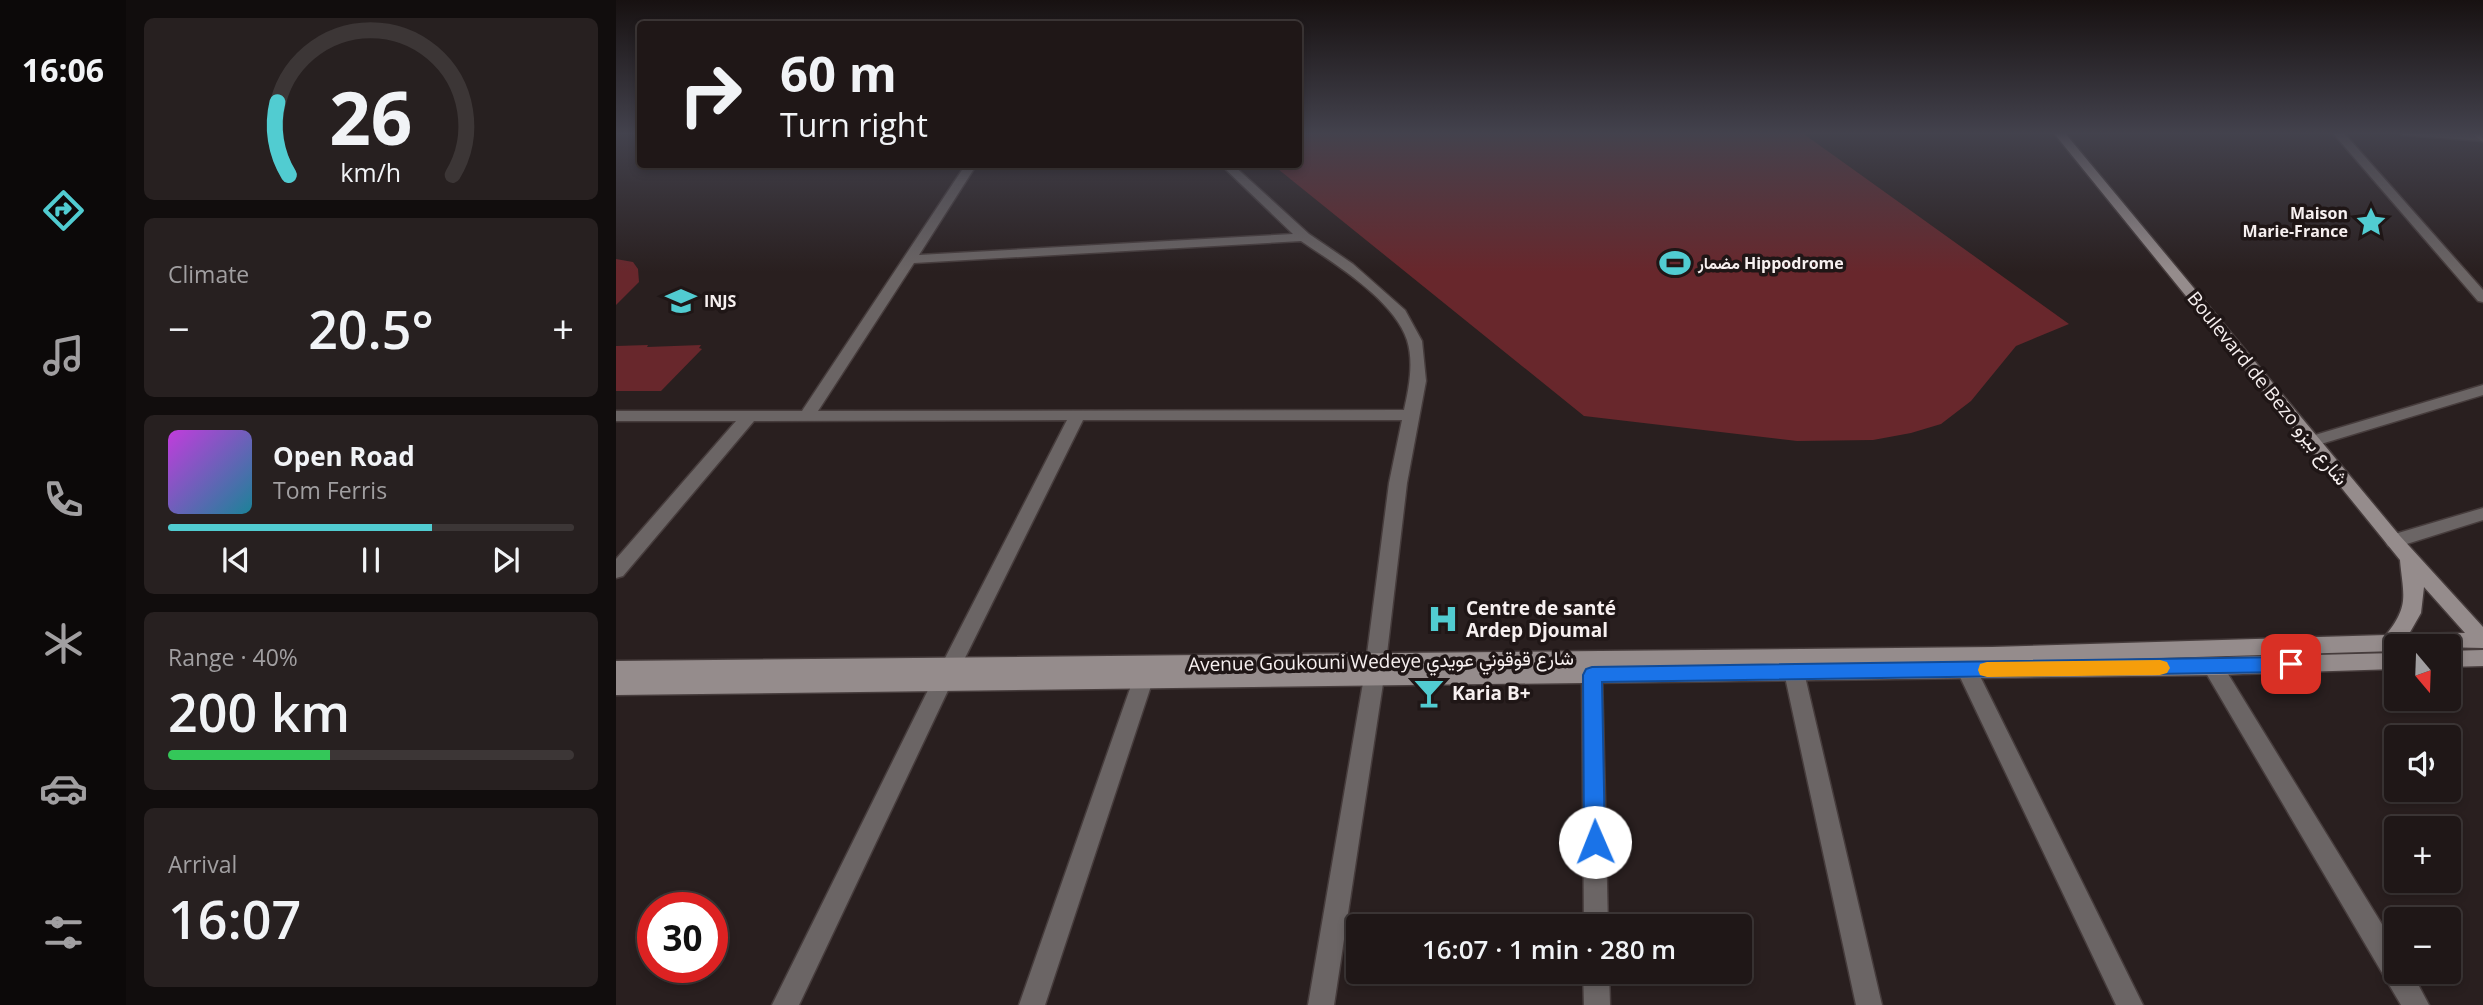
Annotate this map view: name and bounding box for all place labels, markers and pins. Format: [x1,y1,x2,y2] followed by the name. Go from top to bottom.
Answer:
[2243,202,2348,242] place label: Maison Marie-France
[2354,205,2388,239] place icon: Maison Marie-France
[1658,246,1692,280] sports icon: مضمار Hippodrome
[1697,252,1844,274] place label: مضمار Hippodrome
[664,284,698,318] school or university icon: INJS
[704,290,737,312] place label: INJS
[1466,595,1616,643] place label: Centre de santé Ardep Djoumal
[1426,602,1460,636] hospital icon: Centre de santé Ardep Djoumal
[2261,634,2321,694] pin
[1412,676,1446,710] bar icon: Karia B+
[1452,680,1531,706] place label: Karia B+

